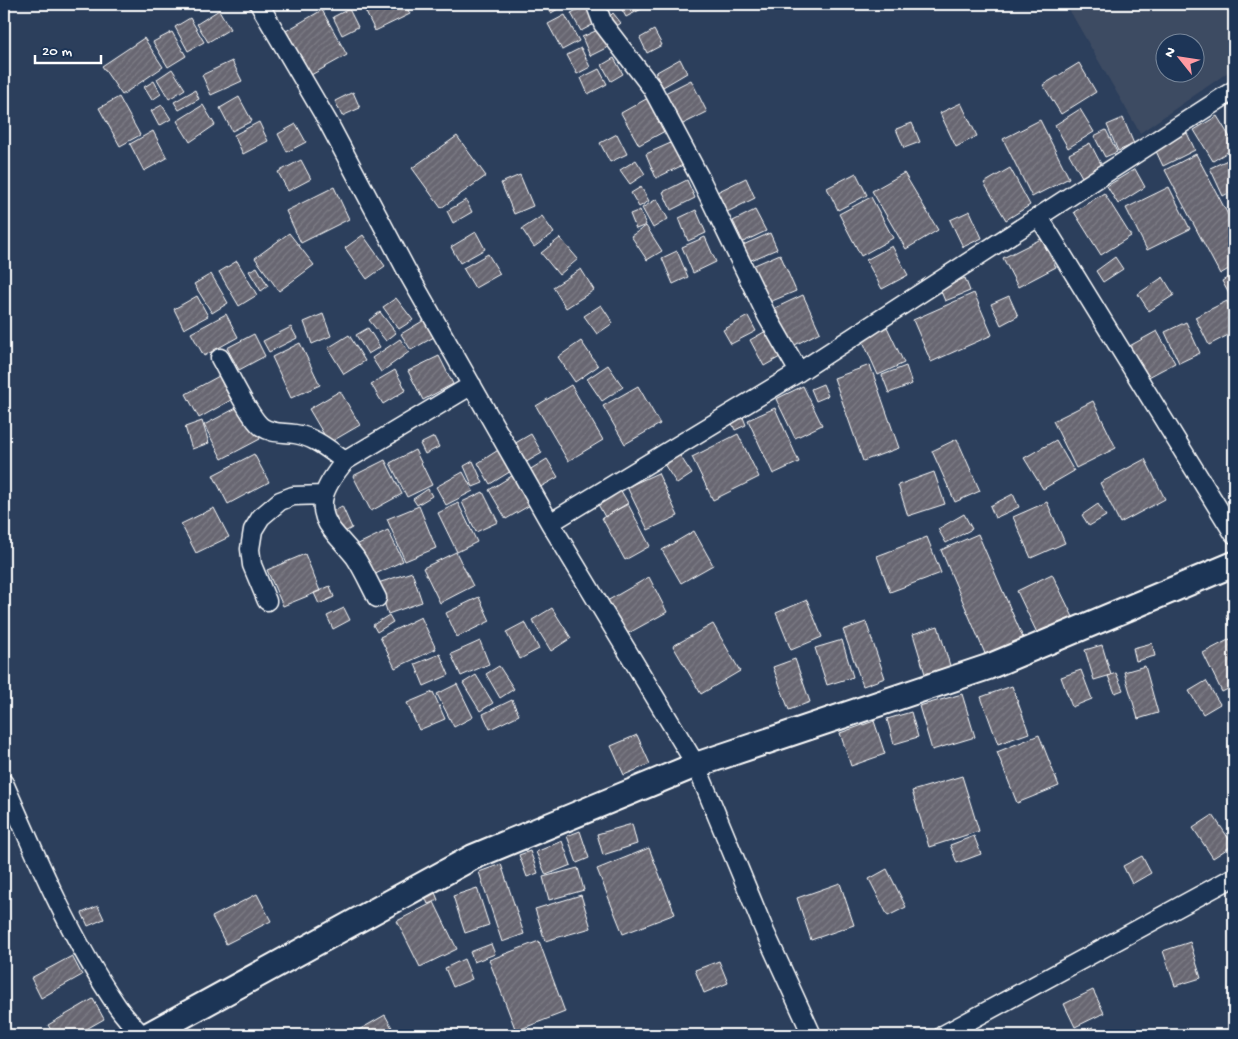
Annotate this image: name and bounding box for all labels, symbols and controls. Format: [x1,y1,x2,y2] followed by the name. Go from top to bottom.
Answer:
[35,32,101,64] scale bar
[1156,32,1206,82] north arrow
[42,43,72,61] text: 20 m
[1161,45,1181,61] text: N

